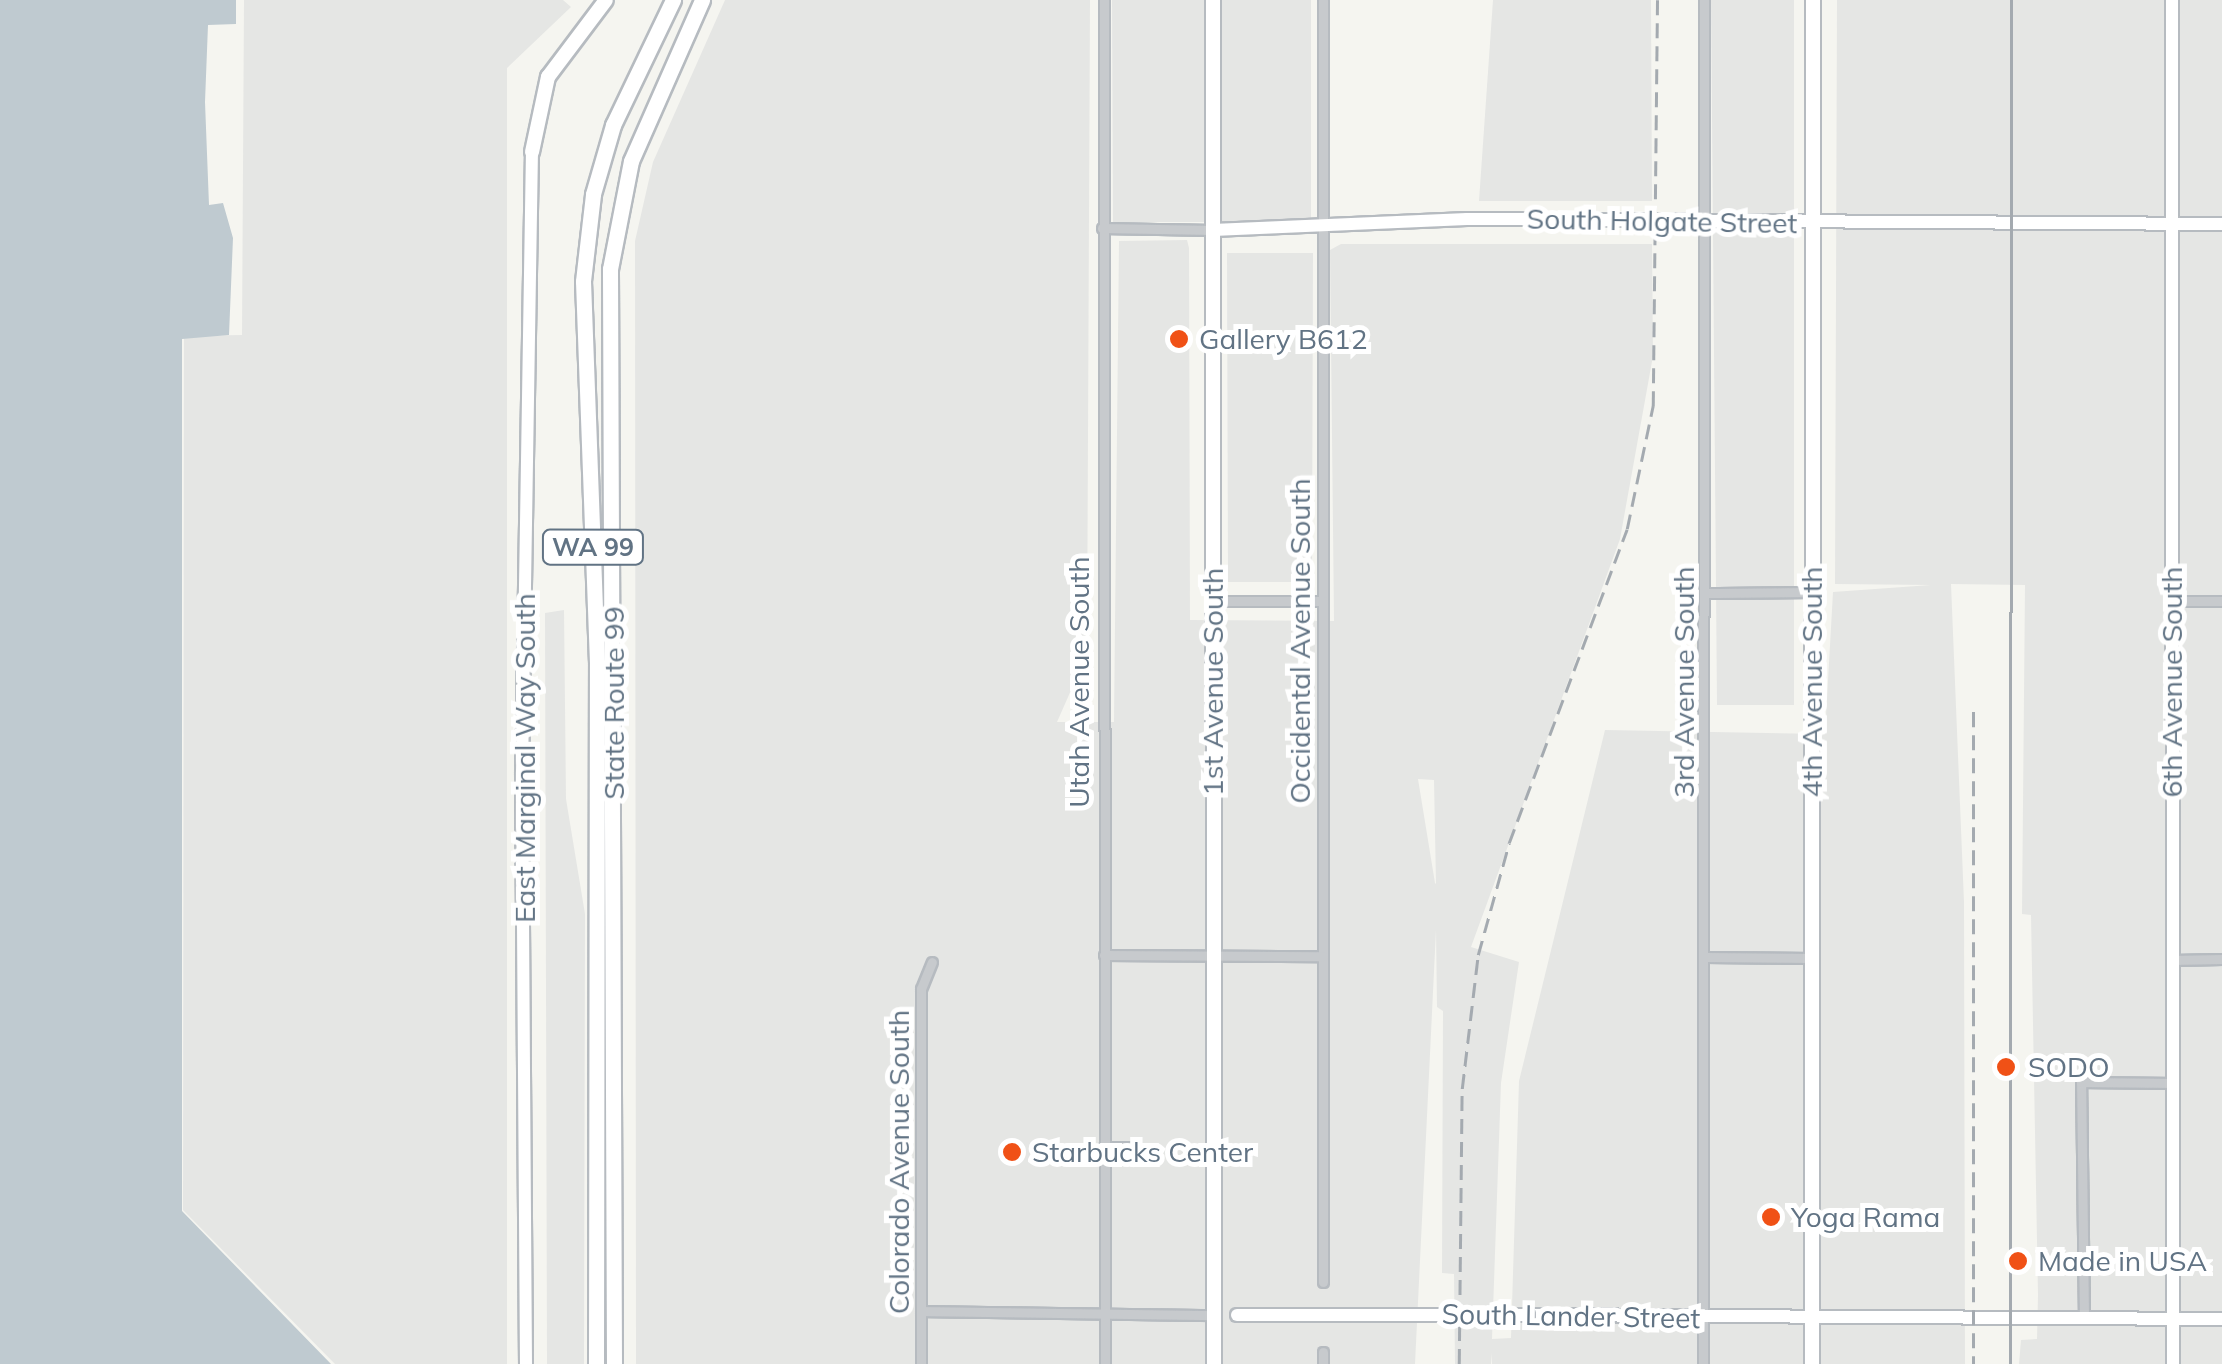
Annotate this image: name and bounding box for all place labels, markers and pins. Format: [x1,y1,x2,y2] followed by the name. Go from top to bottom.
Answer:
[1199,322,1367,356] place label: Gallery B612
[1168,328,1190,350] marker: Gallery B612
[2028,1050,2110,1084] place label: SODO
[1993,1054,2019,1080] marker: SODO
[1032,1135,1253,1169] place label: Starbucks Center
[1001,1141,1023,1163] marker: Starbucks Center
[1791,1200,1940,1234] place label: Yoga Rama
[1760,1206,1782,1228] marker: Yoga Rama
[2038,1244,2207,1278] place label: Made in USA
[2007,1250,2029,1272] marker: Made in USA

